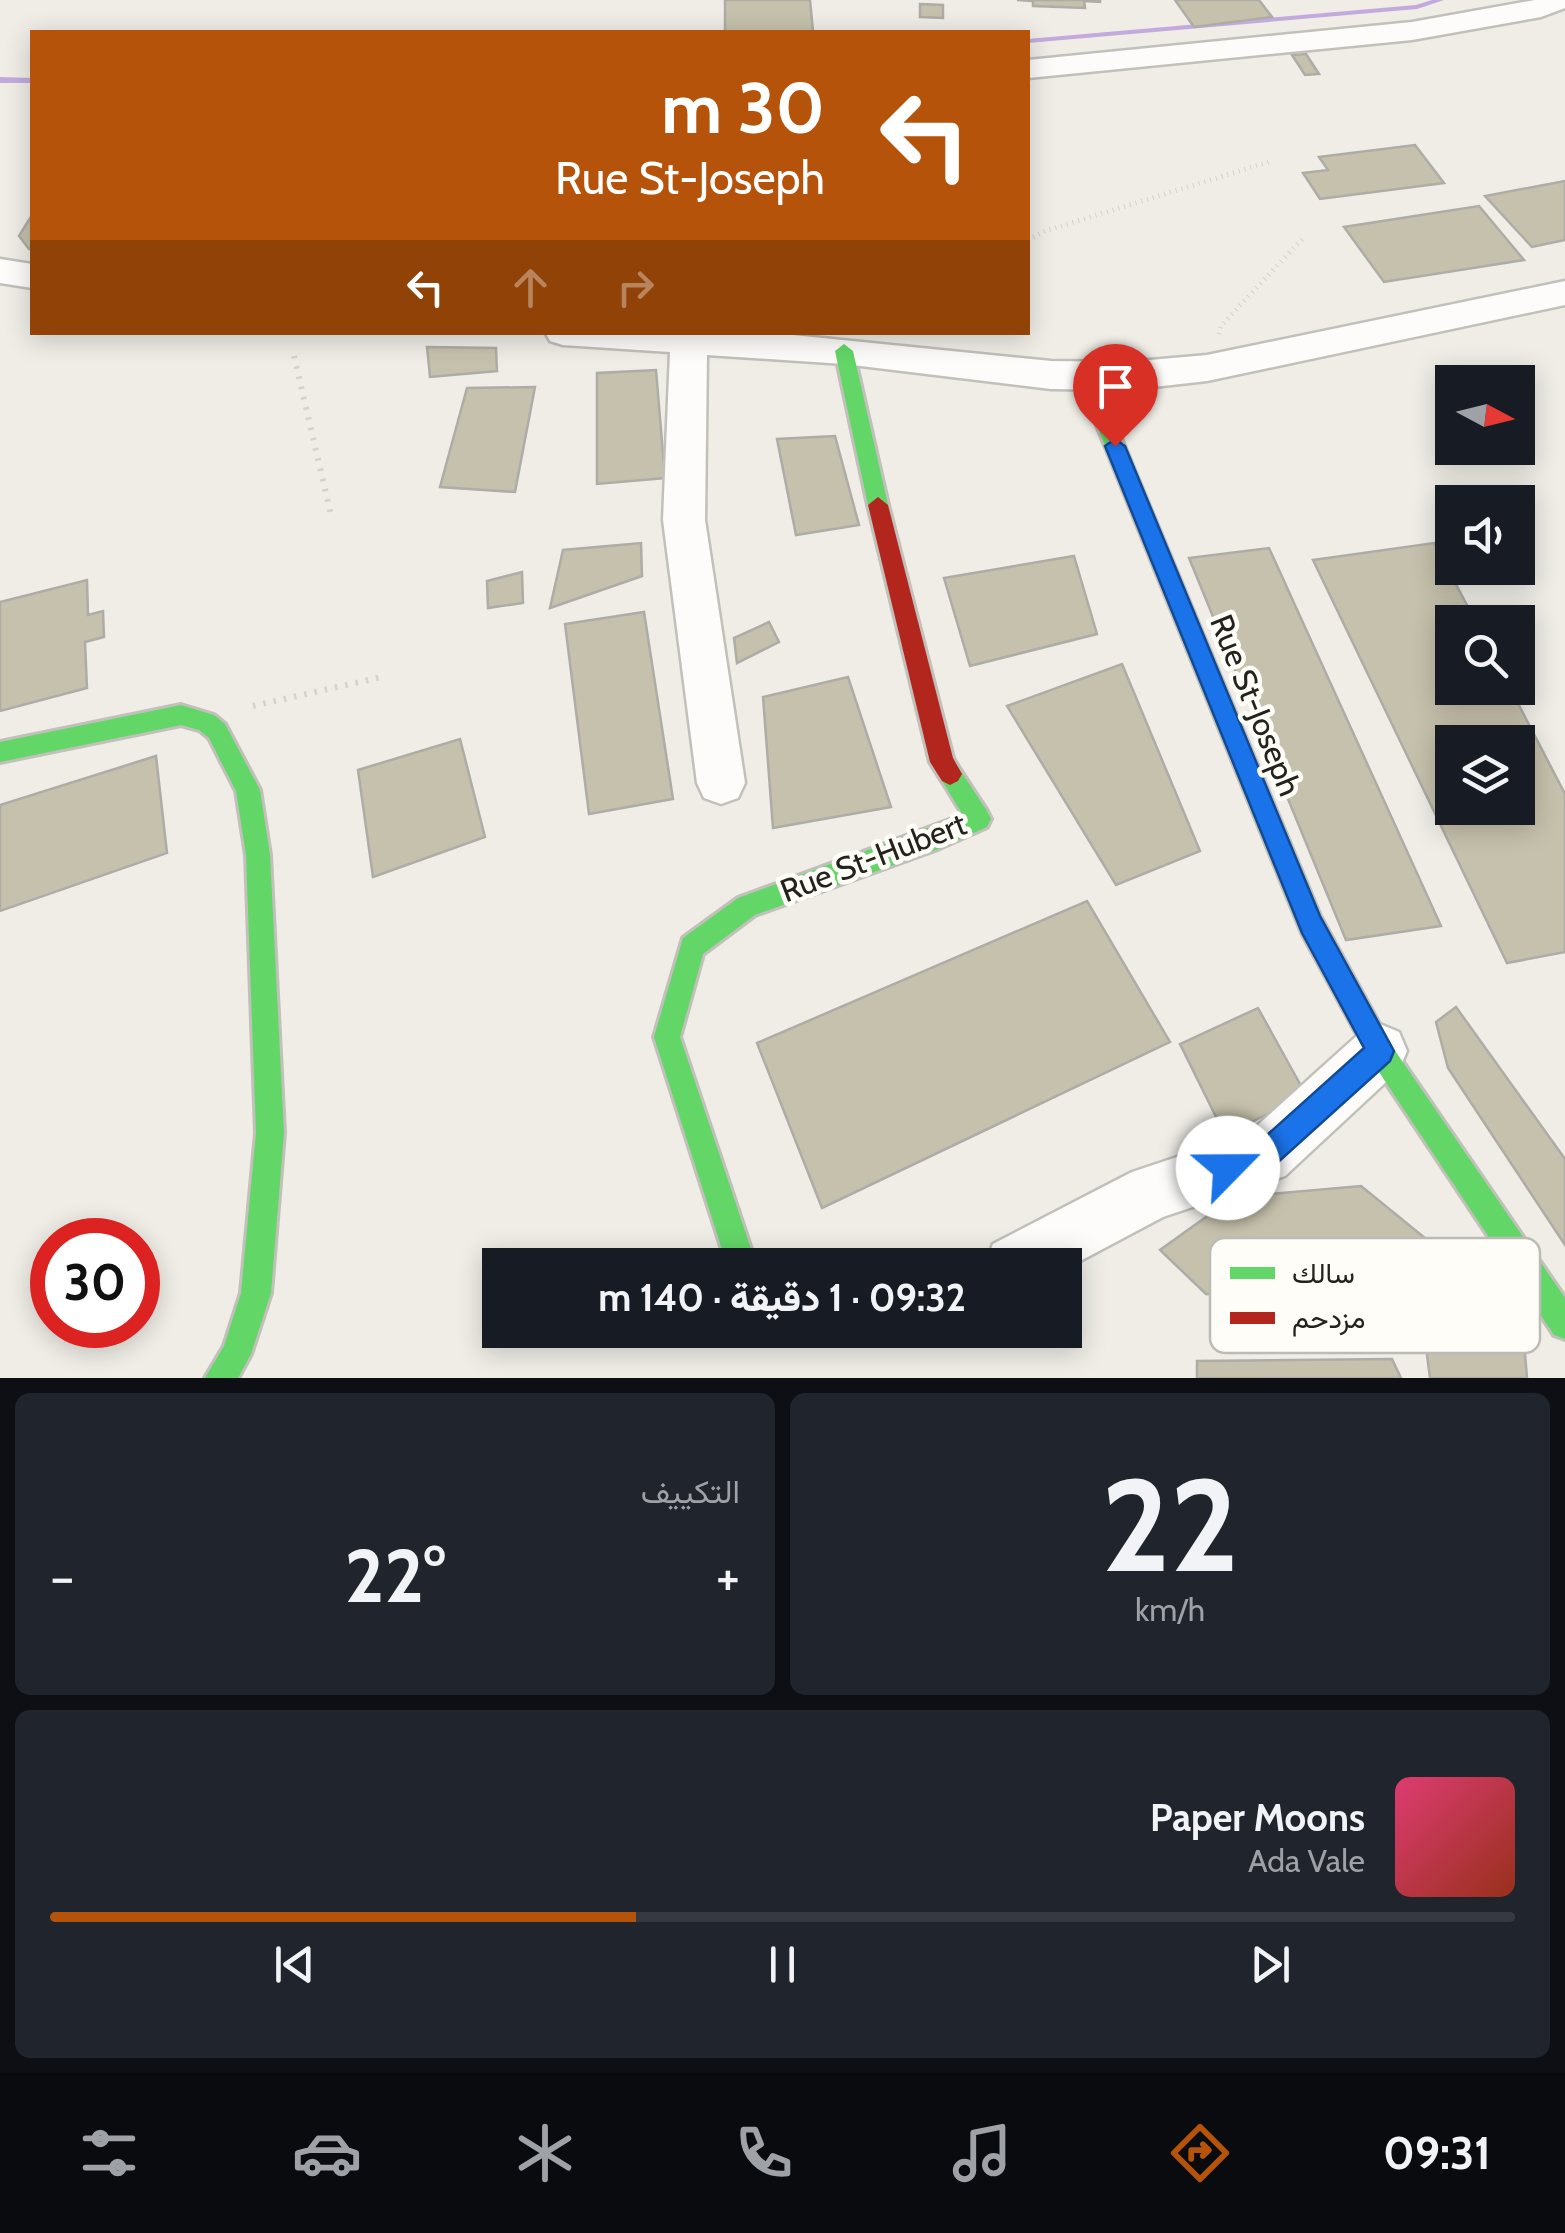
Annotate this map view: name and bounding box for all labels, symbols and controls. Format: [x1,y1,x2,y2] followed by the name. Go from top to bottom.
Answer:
[661,65,825,151] text: 30 m
[860,70,990,200] icon: left
[555,151,825,205] text: Rue St-Joseph
[398,260,453,315] icon: left
[503,260,558,315] icon: ahead
[608,260,663,315] icon: right
[1073,344,1158,447] pin
[1088,359,1143,414] icon: arrive
[1435,365,1535,465] north arrow
[1435,365,1535,825] map controls
[1435,485,1535,585] button: sound
[1435,605,1535,705] button: search
[1202,609,1310,801] street label: Rue St-Joseph
[1435,725,1535,825] button: layers
[775,804,972,910] street label: Rue St-Hubert
[1176,1116,1280,1220] position arrow
[30,1218,160,1348] speed limit sign: 30
[1210,1238,1540,1353] legend
[1292,1256,1355,1290] text: سالك
[598,1274,966,1321] text: 09:32 · 1 دقيقة · 140 m
[1292,1301,1365,1337] text: مزدحم
[1101,1446,1239,1604] text: 22
[641,1472,740,1511] text: التكييف
[344,1530,446,1621] text: 22°
[50,1543,74,1610] text: −
[716,1543,740,1610] text: +
[1135,1590,1205,1629] text: km/h
[1150,1794,1365,1841] text: Paper Moons
[1248,1841,1365,1880] text: Ada Vale
[267,1937,322,1992] icon: previous
[755,1937,810,1992] icon: pause
[1243,1937,1298,1992] icon: next
[74,2118,144,2188] icon: filters
[292,2118,362,2188] icon: car
[510,2118,580,2188] icon: climate
[729,2118,799,2188] icon: phone
[947,2118,1017,2188] icon: music
[1165,2118,1235,2188] icon: directions
[1383,2126,1491,2180] text: 09:31

